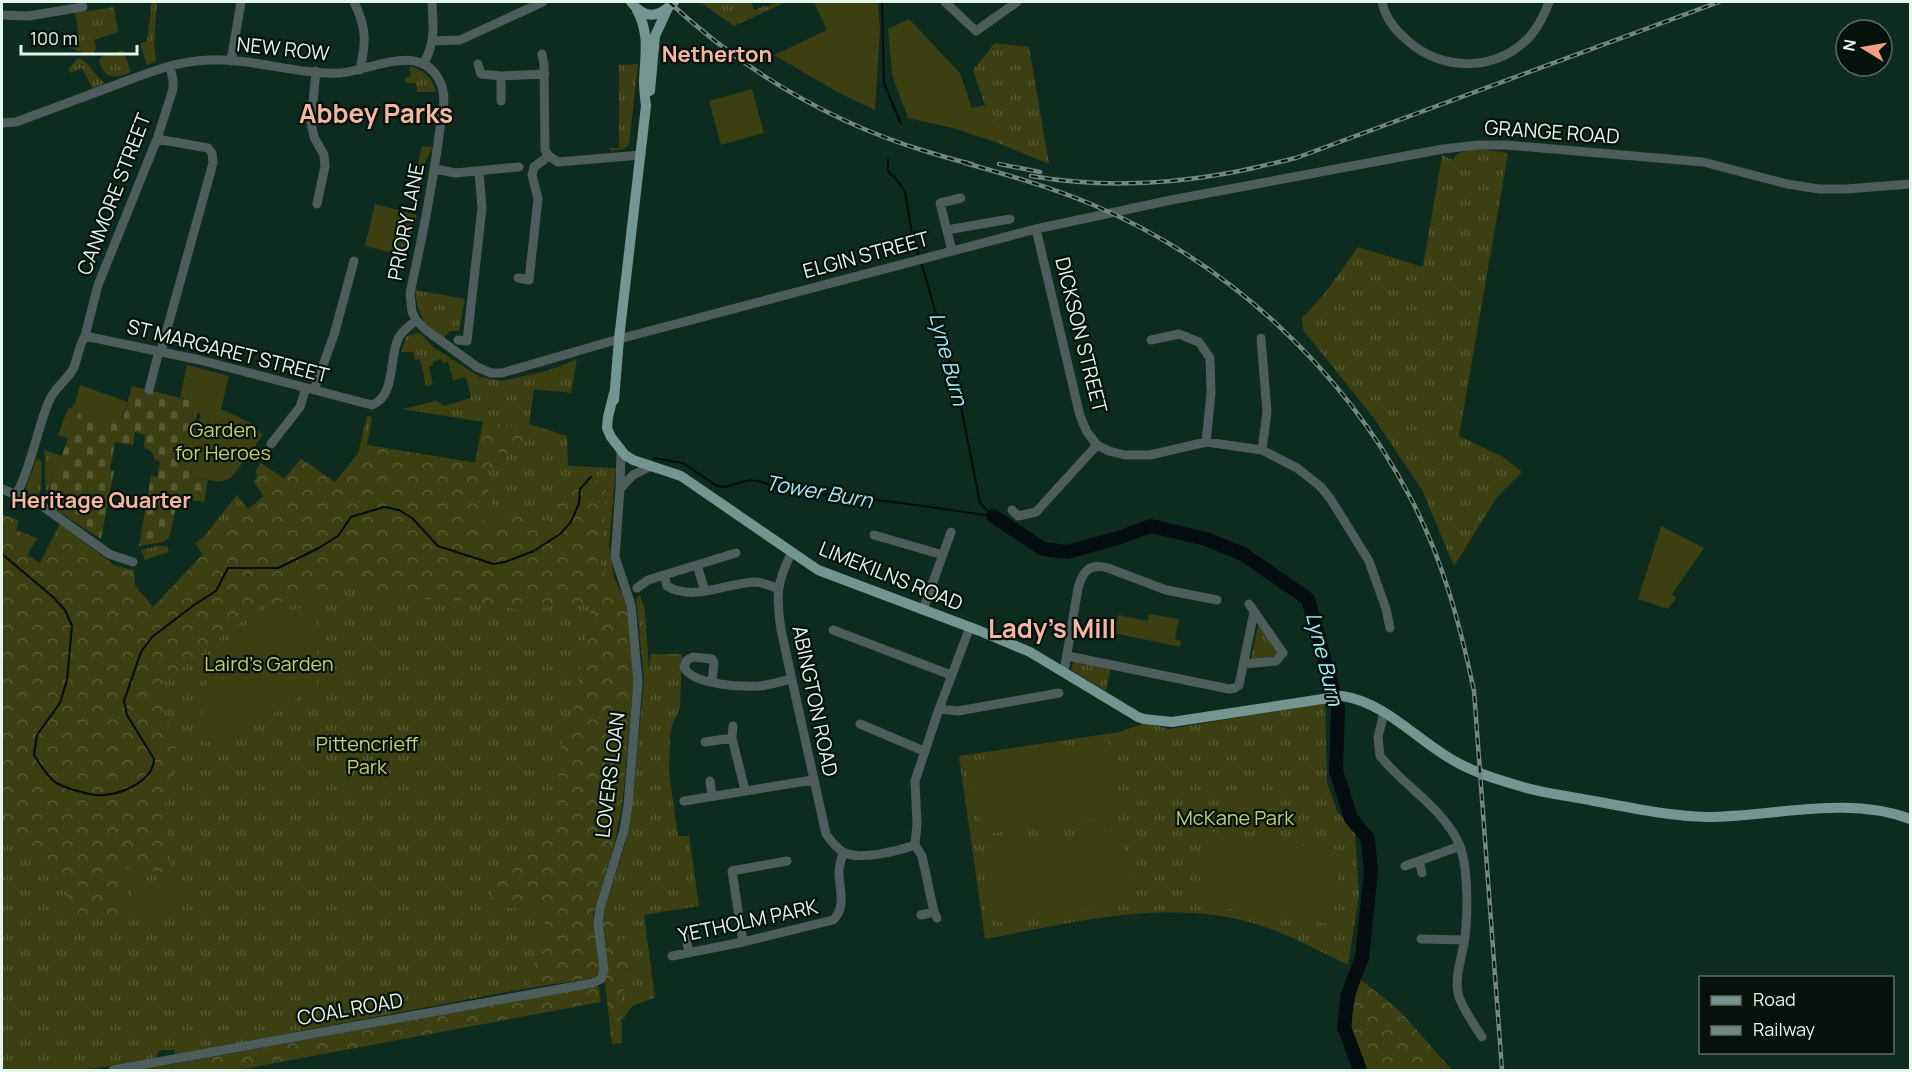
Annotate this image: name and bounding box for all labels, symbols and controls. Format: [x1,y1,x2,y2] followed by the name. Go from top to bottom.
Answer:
[21,18,136,56] scale bar
[1834,18,1894,78] north arrow
[30,26,78,50] text: 100 m
[235,30,331,67] street label: NEW ROW
[1837,37,1861,53] text: N
[662,39,772,69] district label: Netherton
[299,95,453,131] district label: Abbey Parks
[70,109,157,279] street label: CANMORE STREET
[1484,113,1620,150] street label: GRANGE ROAD
[381,161,430,283] street label: PRIORY LANE
[800,225,932,284] street label: ELGIN STREET
[1049,254,1114,416] street label: DICKSON STREET
[923,309,975,410] water label: Lyne Burn
[124,312,332,389] street label: ST MARGARET STREET
[175,416,271,466] park label: Garden for Heroes
[764,468,876,514] water label: Tower Burn
[11,485,191,515] district label: Heritage Quarter
[815,534,967,617] street label: LIMEKILNS ROAD
[1300,609,1350,710] water label: Lyne Burn
[988,610,1116,646] district label: Lady's Mill
[786,623,845,779] street label: ABINGTON ROAD
[204,650,334,677] park label: Laird's Garden
[588,711,631,839] street label: LOVERS LOAN
[316,730,419,780] park label: Pittencrieff Park
[1176,804,1295,831] park label: McKane Park
[676,893,820,948] street label: YETHOLM PARK
[1699,976,1894,1054] legend
[295,986,405,1031] street label: COAL ROAD
[1753,987,1796,1011] text: Road
[1753,1017,1815,1041] text: Railway

